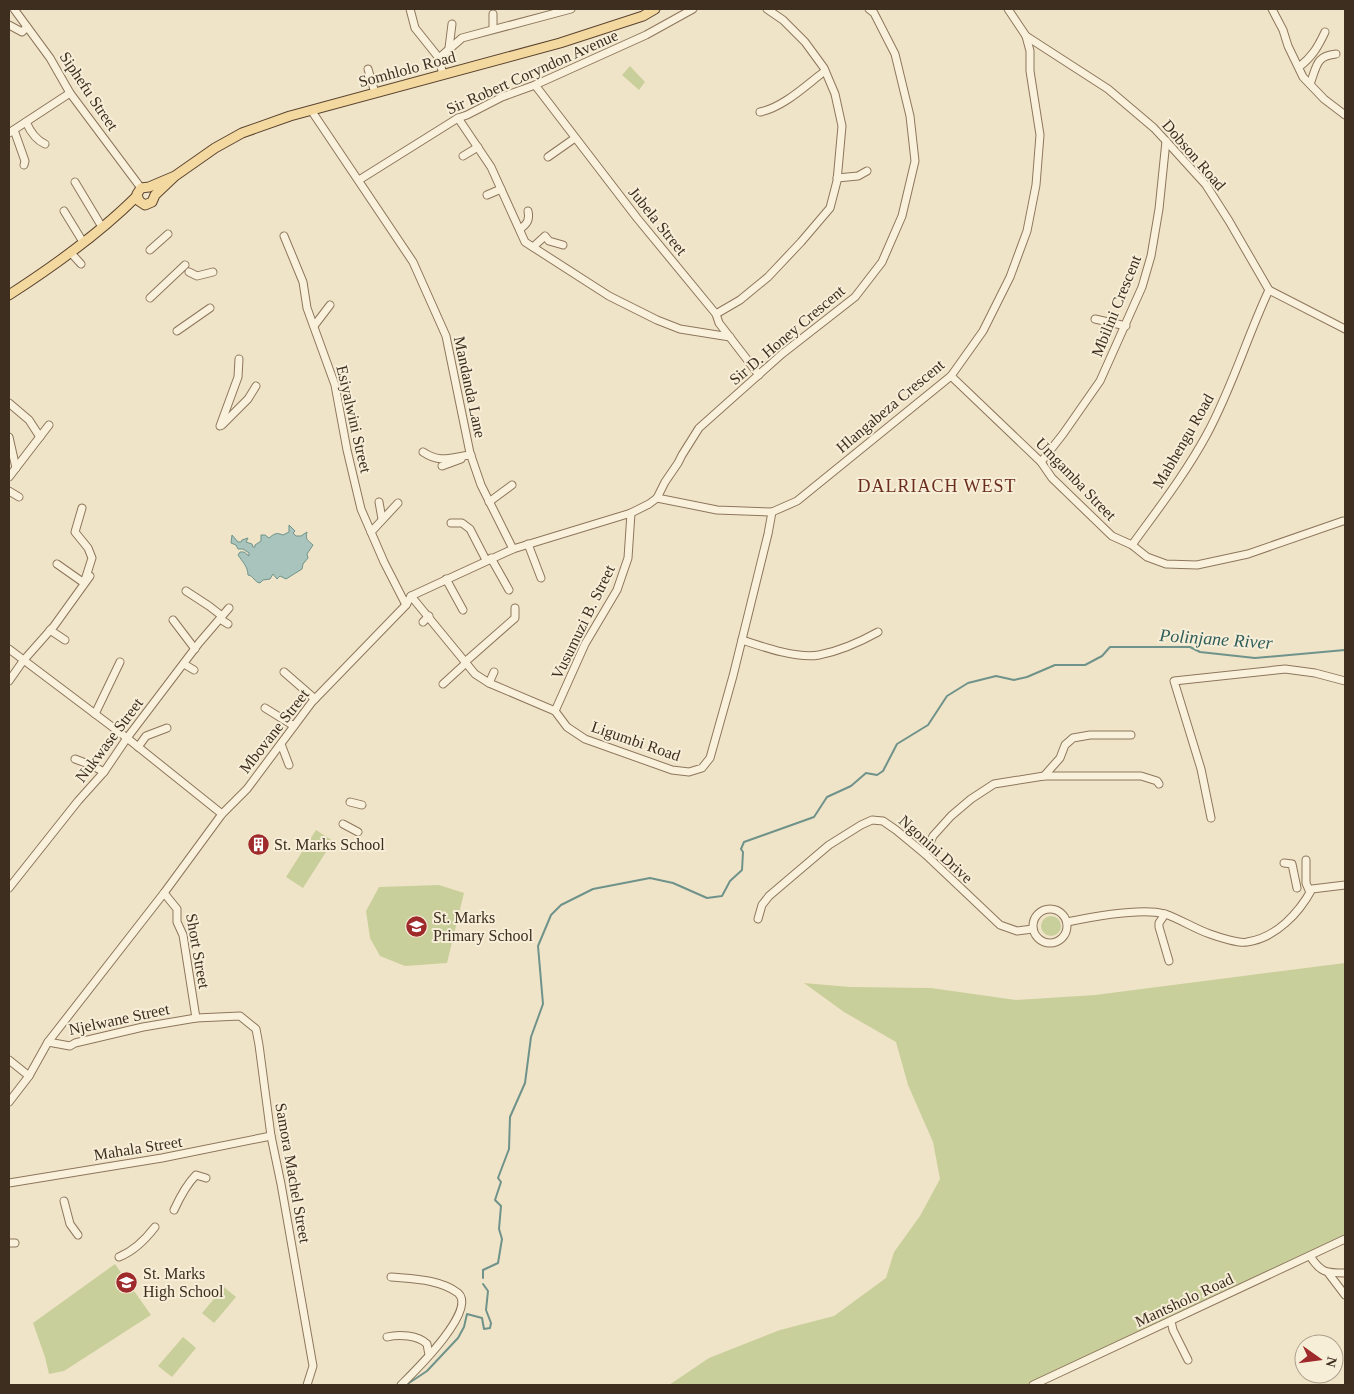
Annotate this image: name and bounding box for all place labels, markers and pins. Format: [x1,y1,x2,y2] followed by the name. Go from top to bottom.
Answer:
[246,832,270,856] building icon: St. Marks School
[274,836,385,853] place label: St. Marks School
[433,909,534,945] place label: St. Marks Primary School
[405,914,429,938] school or university icon: St. Marks Primary School
[143,1265,224,1301] place label: St. Marks High School
[115,1270,139,1294] school or university icon: St. Marks High School

